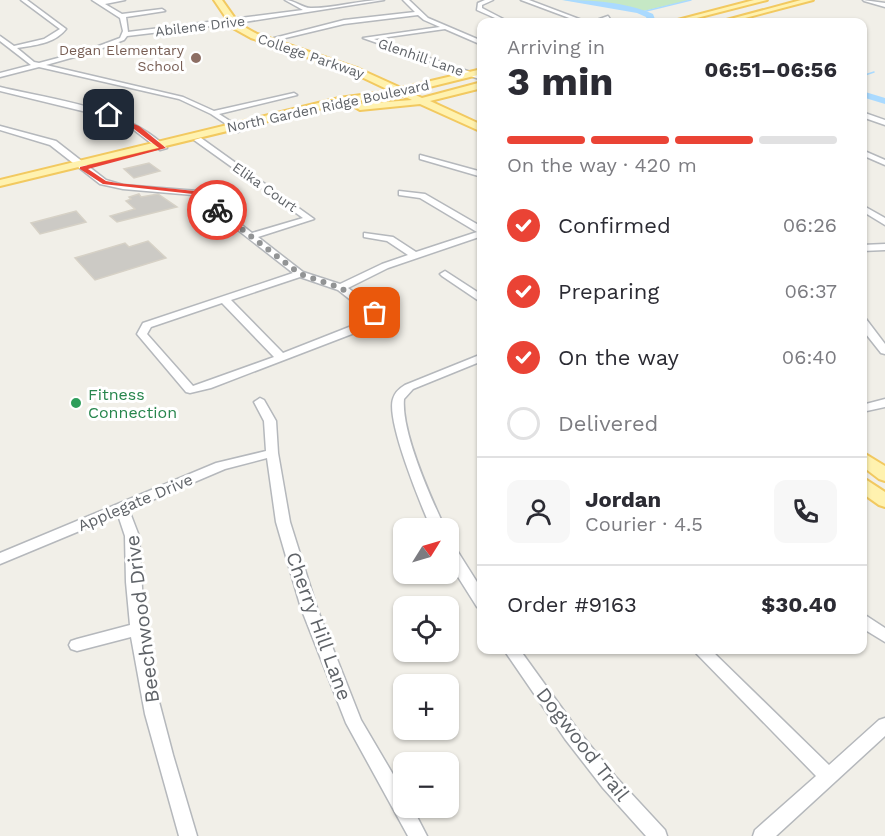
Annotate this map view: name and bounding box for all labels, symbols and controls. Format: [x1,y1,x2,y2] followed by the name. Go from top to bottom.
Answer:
[154,13,246,39] street label: Abilene Drive
[256,30,367,82] street label: College Parkway
[376,35,466,79] street label: Glenhill Lane
[507,35,605,59] text: Arriving in
[59,42,185,74] place label: Degan Elementary School
[189,51,203,65] marker: Degan Elementary School
[704,57,837,82] text: 06:51–06:56
[507,59,614,104] text: 3 min
[225,77,431,135] street label: North Garden Ridge Boulevard
[83,89,134,140] pin
[92,98,125,131] icon: home
[507,153,697,177] text: On the way · 420 m
[230,159,300,215] street label: Elika Court
[187,180,247,240] courier
[201,194,234,227] icon: bike
[507,209,540,242] icon: check
[558,213,671,238] text: Confirmed
[783,213,837,237] text: 06:26
[507,275,540,308] icon: check
[558,279,659,304] text: Preparing
[784,279,837,303] text: 06:37
[349,287,400,338] pin
[358,296,391,329] icon: bag
[507,341,540,374] icon: check
[558,345,679,370] text: On the way
[782,345,837,369] text: 06:40
[88,385,177,422] place label: Fitness Connection
[69,396,83,410] marker: Fitness Connection
[558,411,658,436] text: Delivered
[75,470,196,535] street label: Applegate Drive
[507,480,570,543] button: person
[774,480,837,543] button: phone
[585,487,661,512] text: Jordan
[585,512,703,536] text: Courier · 4.5
[393,518,459,584] north arrow
[393,518,459,818] map controls
[120,534,164,704] street label: Beechwood Drive
[281,549,357,703] street label: Cherry Hill Lane
[507,592,637,617] text: Order #9163
[761,592,837,617] text: $30.40
[393,596,459,662] button: locate
[393,674,459,740] button: +
[531,682,635,806] street label: Dogwood Trail
[393,752,459,818] button: −

